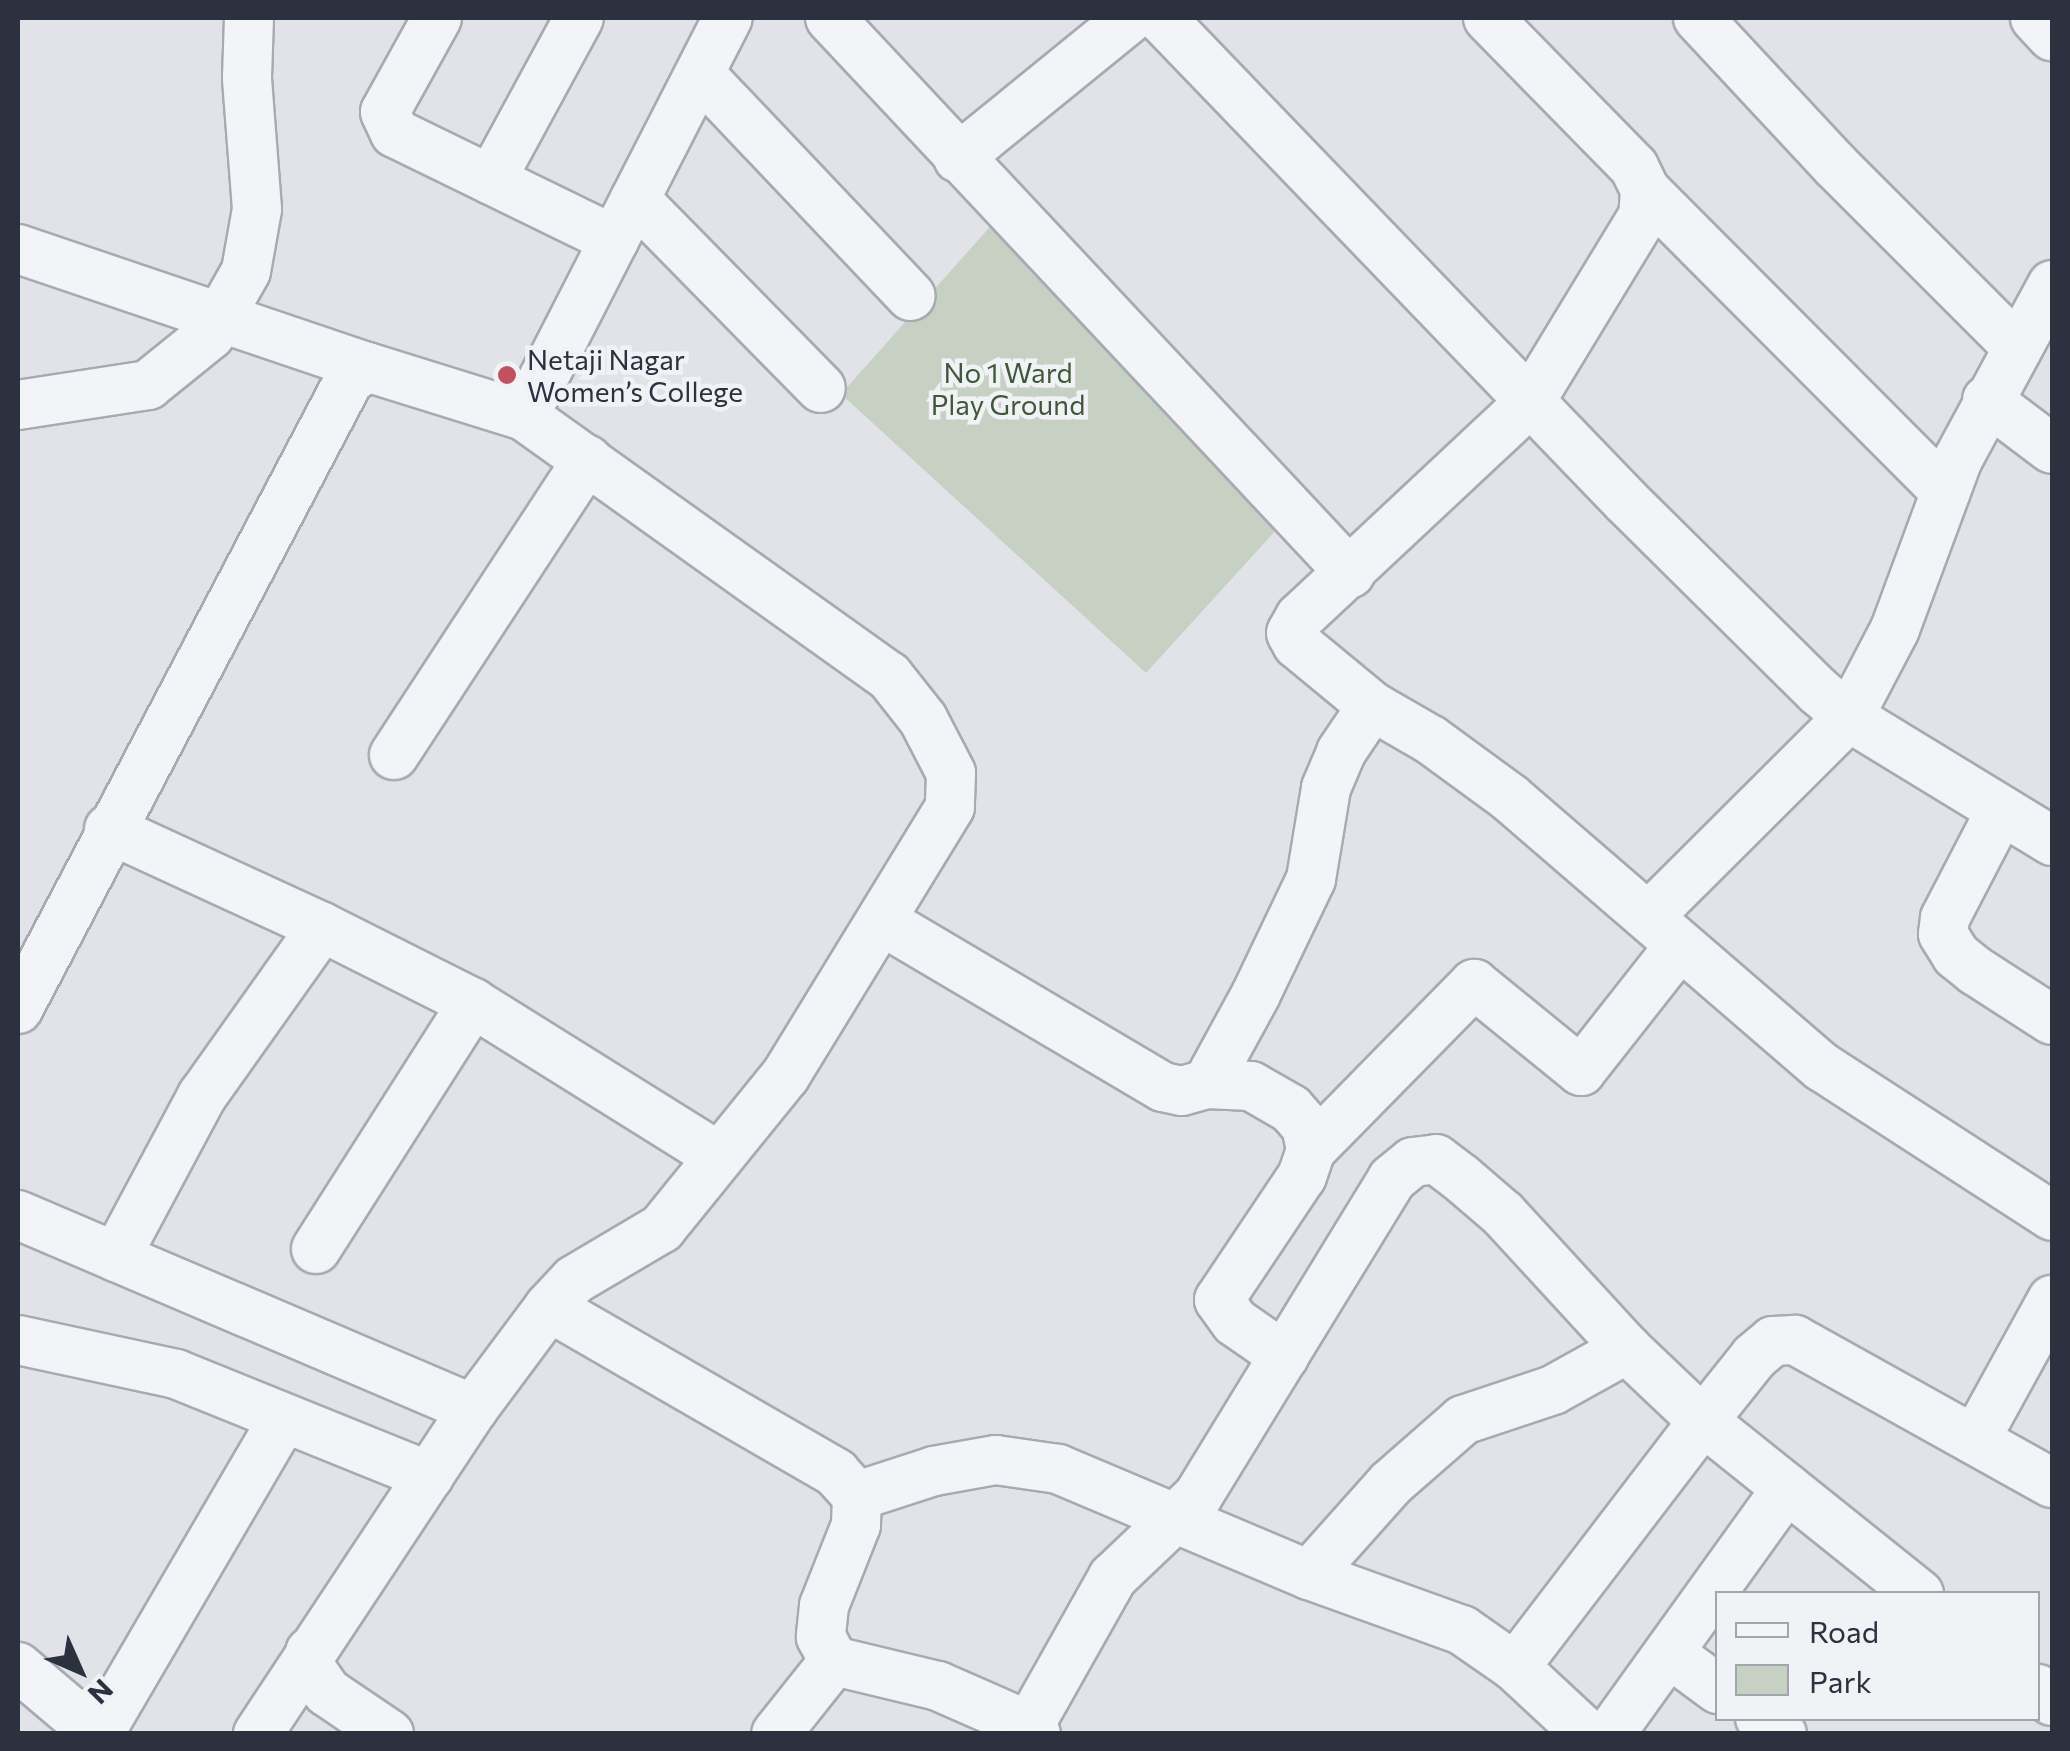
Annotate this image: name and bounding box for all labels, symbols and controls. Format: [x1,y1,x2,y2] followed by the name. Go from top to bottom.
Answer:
[527,342,743,408] place label: Netaji Nagar Women’s College
[931,355,1085,421] park label: No 1 Ward Play Ground
[496,364,518,386] marker: Netaji Nagar Women’s College
[1715,1591,2040,1721] legend
[1809,1612,1879,1649] text: Road
[30,1621,130,1721] north arrow
[1809,1662,1872,1699] text: Park
[82,1673,121,1712] text: N

